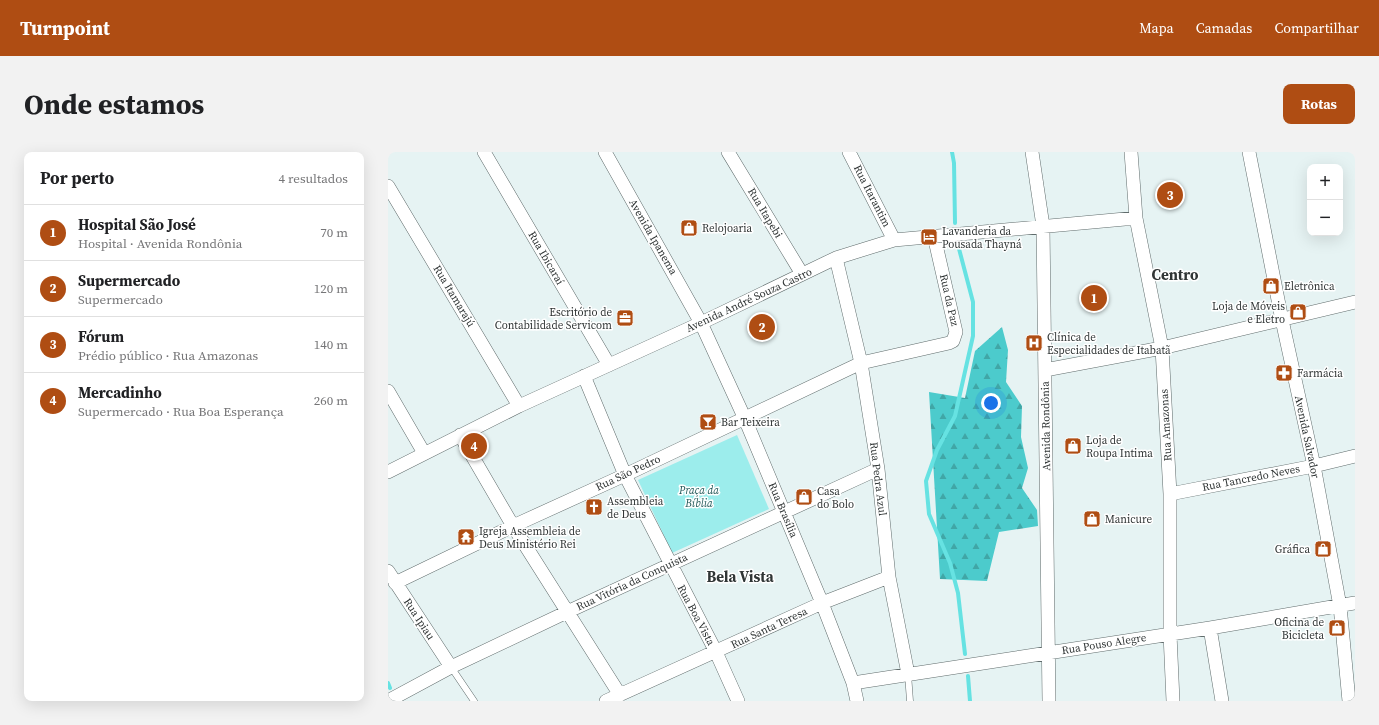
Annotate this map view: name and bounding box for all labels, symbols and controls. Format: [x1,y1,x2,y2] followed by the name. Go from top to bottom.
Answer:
[20,15,110,41] text: Turnpoint
[1139,18,1174,38] text: Mapa
[1196,18,1252,38] text: Camadas
[1274,18,1359,38] text: Compartilhar
[1283,84,1355,124] button: Rotas
[24,85,204,123] text: Onde estamos
[850,162,894,230] street label: Rua Itarantim
[1307,164,1343,236] map controls
[1307,164,1343,200] button: +
[40,166,114,190] text: Por perto
[278,170,348,187] text: 4 resultados
[1157,180,1183,210] pin: 3
[744,185,786,241] street label: Rua Itapebi
[625,196,681,278] street label: Avenida Ipanema
[1307,200,1343,236] button: −
[78,214,196,235] text: Hospital São José
[679,218,699,238] shop icon: Relojoaria
[702,221,752,236] place label: Relojoaria
[49,224,57,241] text: 1
[320,224,348,241] text: 70 m
[942,224,1022,252] place label: Lavanderia da Pousada Thayná
[919,227,939,247] hotel icon: Lavanderia da Pousada Thayná
[525,228,567,288] street label: Rua Ibicaraí
[78,235,242,252] text: Hospital · Avenida Rondônia
[430,262,479,330] street label: Rua Itamarajú
[684,264,814,336] street label: Avenida André Souza Castro
[1152,264,1199,285] district label: Centro
[78,270,180,291] text: Supermercado
[936,272,962,328] street label: Rua da Paz
[1261,276,1281,296] shop icon: Eletrônica
[1284,279,1335,294] place label: Eletrônica
[49,280,57,297] text: 2
[314,280,348,297] text: 120 m
[1081,283,1107,313] pin: 1
[78,291,163,308] text: Supermercado
[1212,299,1285,327] place label: Loja de Móveis e Eletro
[1288,302,1308,322] shop icon: Loja de Móveis e Eletro
[495,305,612,333] place label: Escritório de Contabilidade Servicom
[615,308,635,328] office icon: Escritório de Contabilidade Servicom
[749,312,775,342] pin: 2
[78,326,124,347] text: Fórum
[1047,330,1171,358] place label: Clínica de Especialidades de Itabatã
[1024,333,1044,353] hospital icon: Clínica de Especialidades de Itabatã
[49,336,57,353] text: 3
[314,336,348,353] text: 140 m
[78,347,258,364] text: Prédio público · Rua Amazonas
[1274,363,1294,383] pharmacy icon: Farmácia
[1297,366,1343,381] place label: Farmácia
[1038,381,1054,471] street label: Avenida Rondônia
[78,382,162,403] text: Mercadinho
[1157,388,1175,462] street label: Rua Amazonas
[49,392,57,409] text: 4
[314,392,348,409] text: 260 m
[981,393,1001,413] your location
[1291,394,1323,480] street label: Avenida Salvador
[78,403,284,420] text: Supermercado · Rua Boa Esperança
[698,412,718,432] bar icon: Bar Teixeira
[721,415,780,430] place label: Bar Teixeira
[461,431,487,461] pin: 4
[1086,433,1153,461] place label: Loja de Roupa Intima
[1063,436,1083,456] shop icon: Loja de Roupa Intima
[866,441,890,517] street label: Rua Pedra Azul
[593,451,663,495] street label: Rua São Pedro
[1201,461,1301,495] street label: Rua Tancredo Neves
[765,480,802,540] street label: Rua Brasília
[678,483,719,511] park label: Praça da Bíblia
[817,484,854,512] place label: Casa do Bolo
[794,487,814,507] shop icon: Casa do Bolo
[607,494,664,522] place label: Assembleia de Deus
[584,497,604,517] church icon: Assembleia de Deus
[1082,509,1102,529] shop icon: Manicure
[1105,512,1153,527] place label: Manicure
[479,524,581,552] place label: Igreja Assembleia de Deus Ministério Rei
[456,527,476,547] temple icon: Igreja Assembleia de Deus Ministério Rei
[1313,539,1333,559] shop icon: Gráfica
[1275,542,1310,557] place label: Gráfica
[574,549,690,614] street label: Rua Vitória da Conquista
[706,566,775,587] district label: Bela Vista
[674,582,718,648] street label: Rua Boa Vista
[400,595,438,643] street label: Rua Ipiau
[728,604,810,652] street label: Rua Santa Teresa
[1274,615,1324,643] place label: Oficina de Bicicleta
[1327,618,1347,638] shop icon: Oficina de Bicicleta
[1061,630,1148,658] street label: Rua Pouso Alegre

